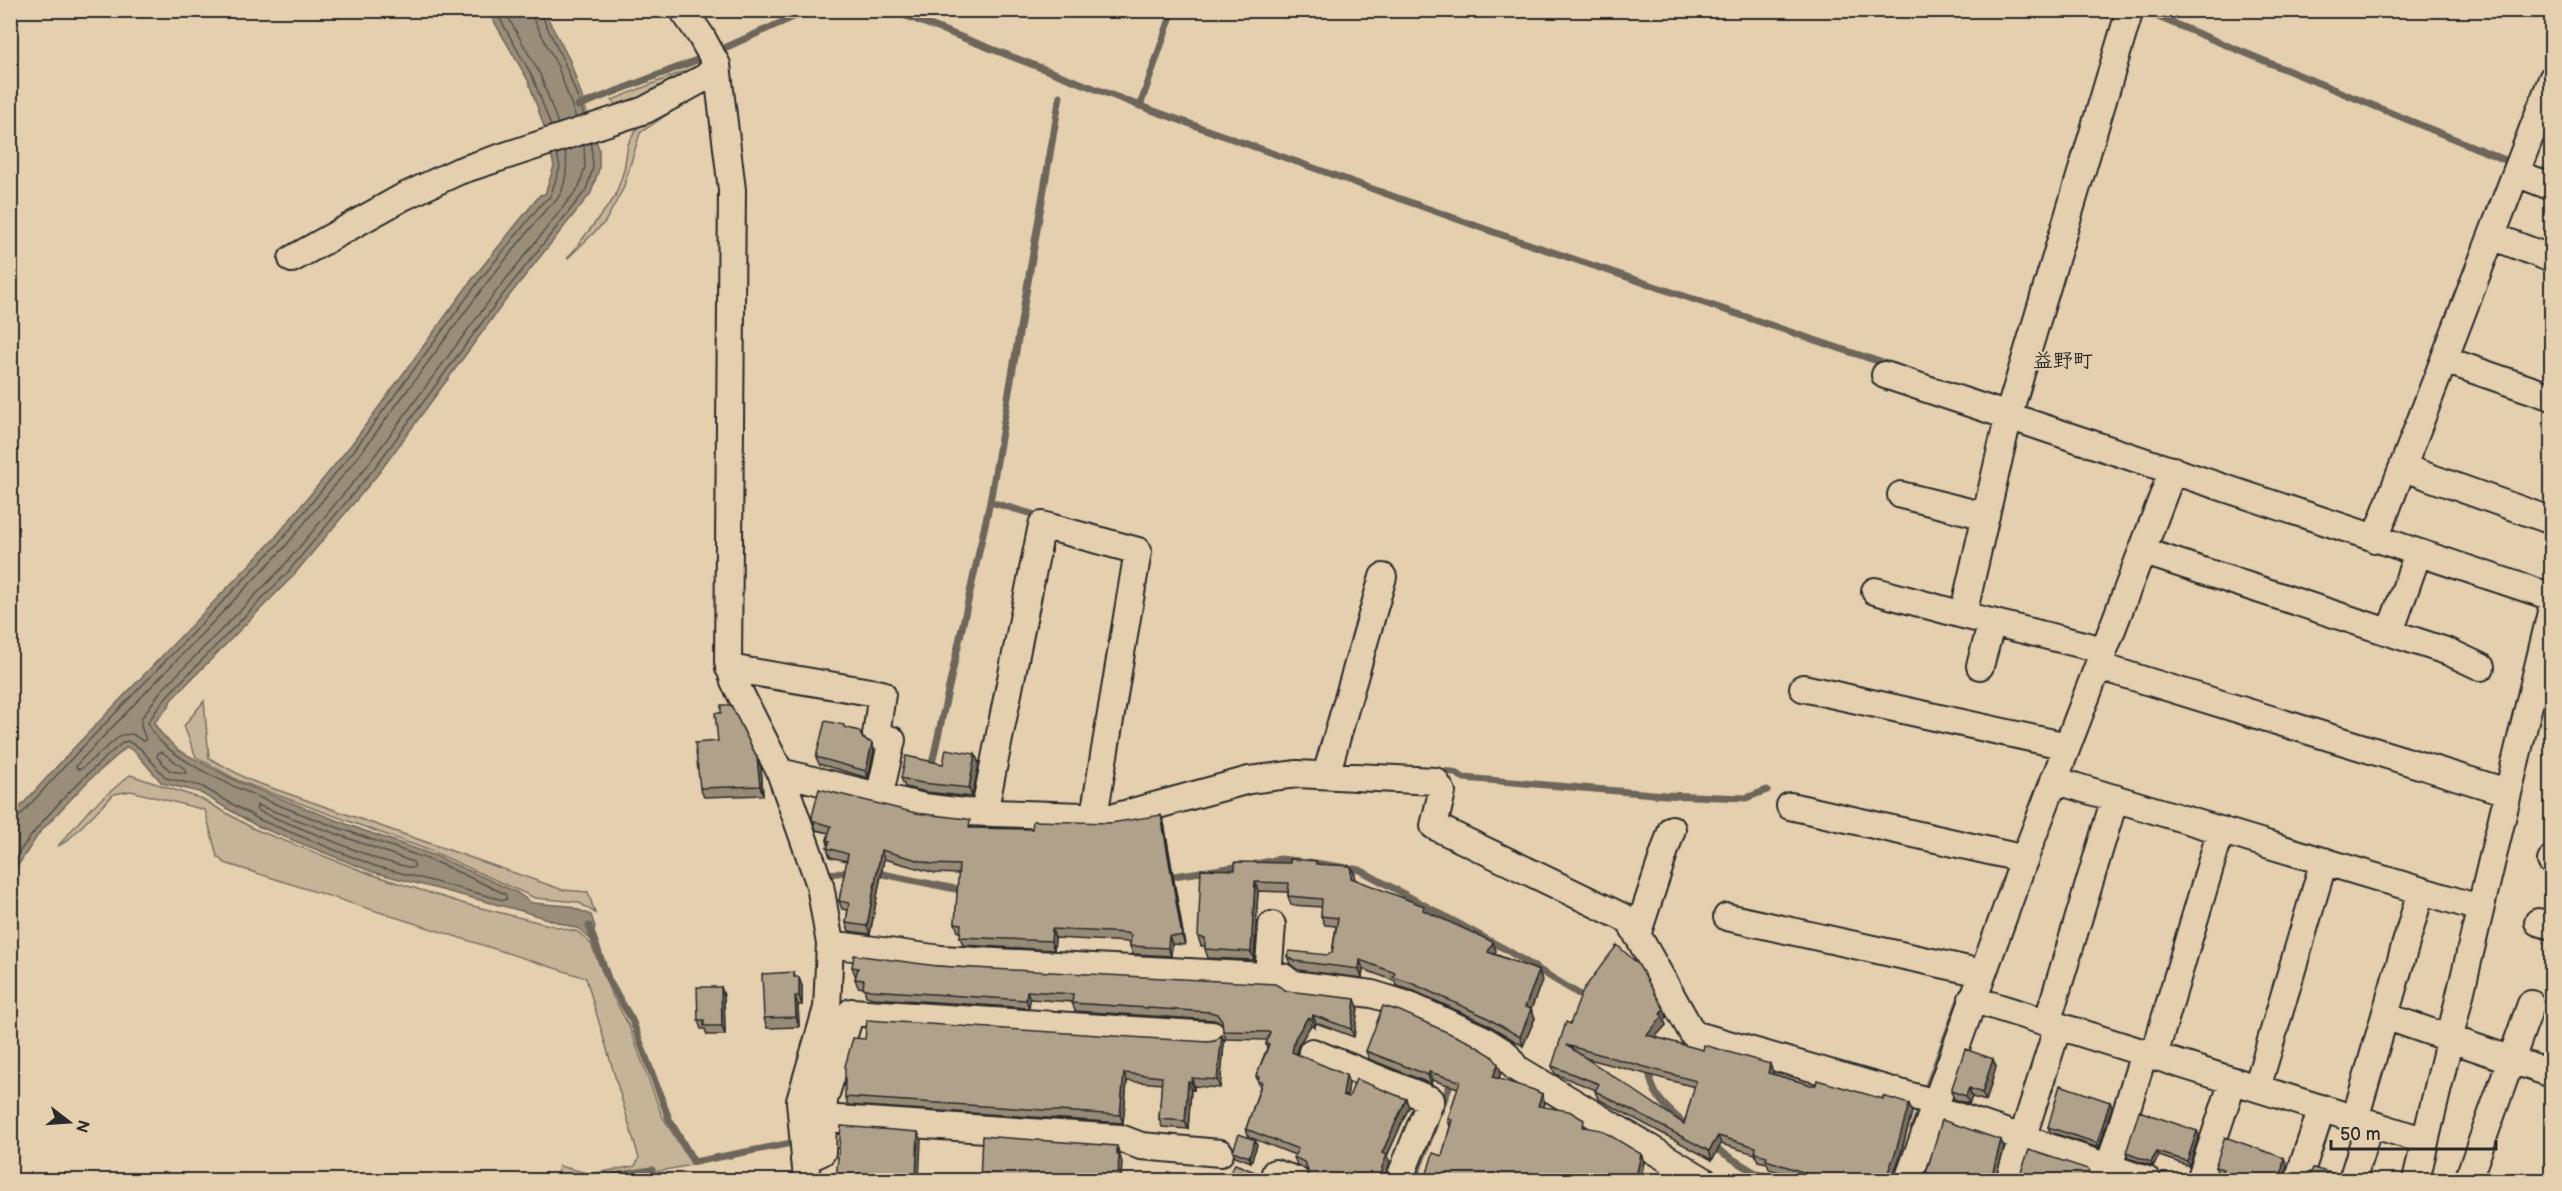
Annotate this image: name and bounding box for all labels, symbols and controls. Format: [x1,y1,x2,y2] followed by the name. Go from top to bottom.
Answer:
[2033,349,2093,373] district label: 益野町
[39,1092,99,1152] north arrow
[2331,1113,2496,1151] scale bar
[71,1117,93,1134] text: N
[2340,1124,2381,1145] text: 50 m

